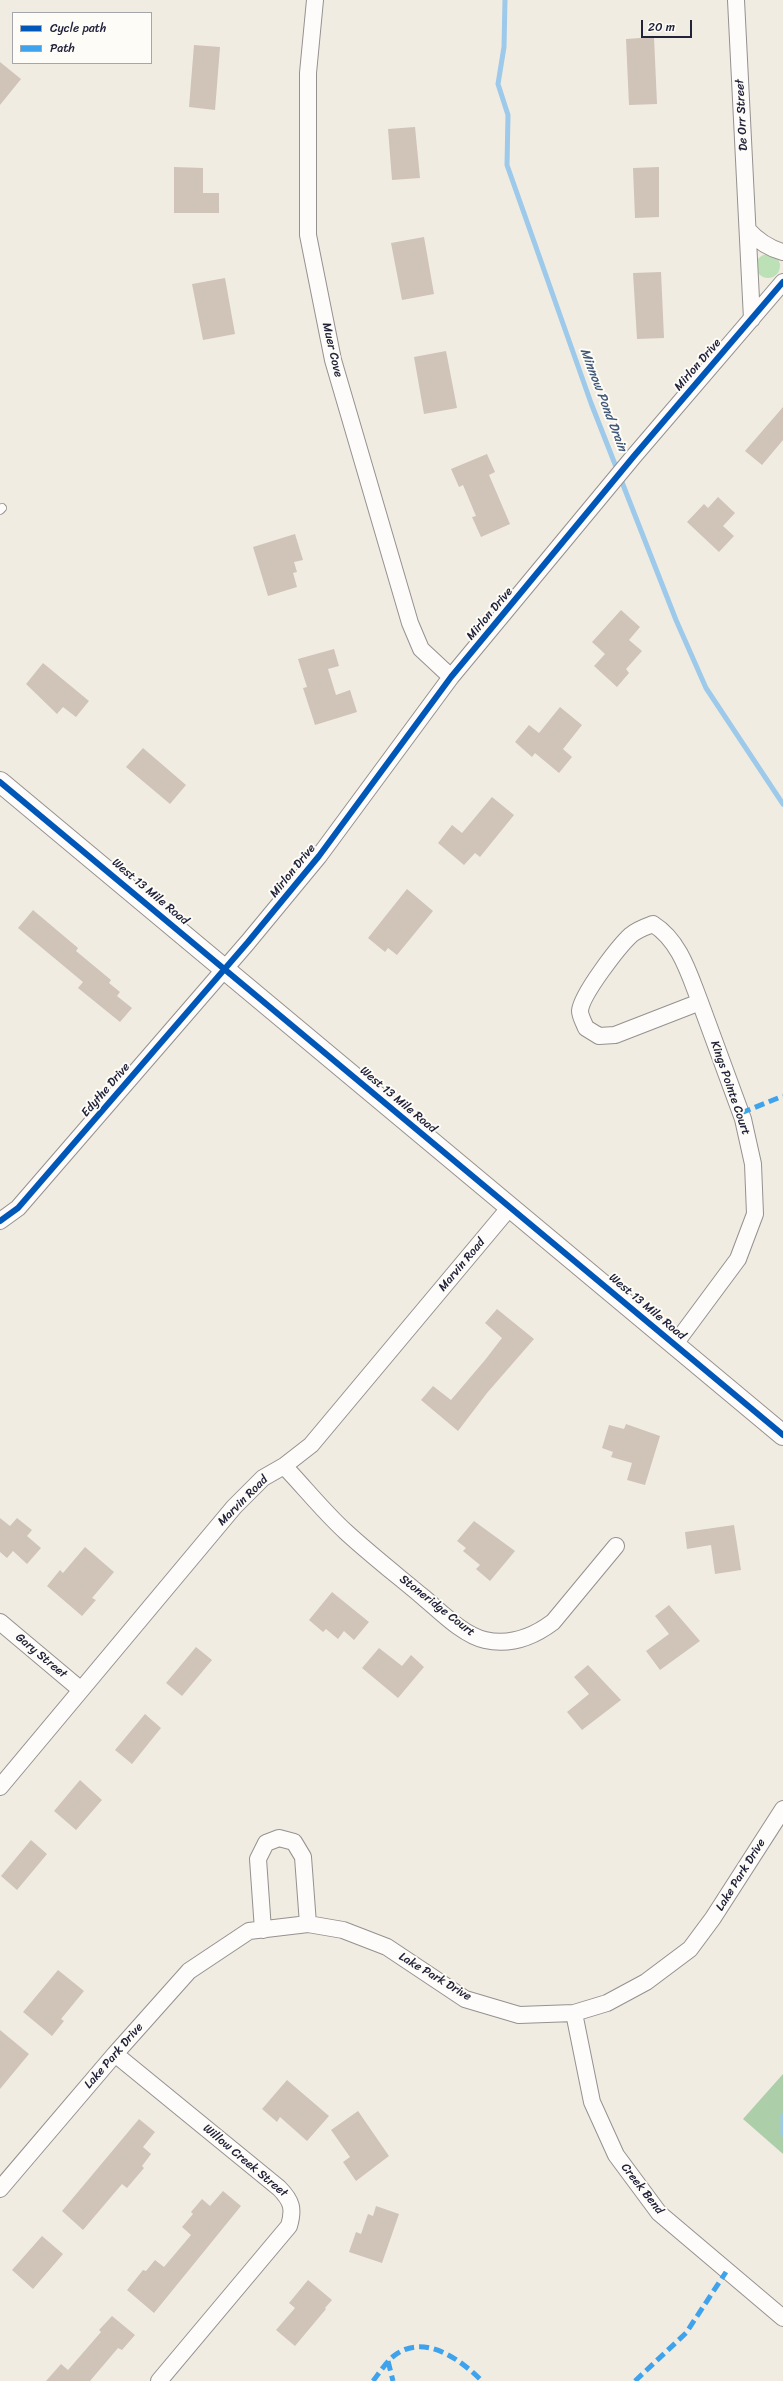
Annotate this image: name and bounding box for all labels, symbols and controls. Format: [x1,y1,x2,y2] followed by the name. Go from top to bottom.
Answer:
[12,12,152,64] legend
[643,12,694,38] scale bar
[648,16,675,38] text: 20 m
[50,17,106,39] text: Cycle path
[50,37,75,59] text: Path
[733,79,751,151] street label: De Orr Street
[319,321,345,379] street label: Muer Cove
[671,336,725,394] street label: Mirlon Drive
[576,346,630,454] water label: Minnow Pond Drain
[464,585,516,643] street label: Mirlon Drive
[267,841,319,901] street label: Mirlon Drive
[109,856,191,928] street label: West 13 Mile Road
[707,1039,753,1137] street label: Kings Pointe Court
[79,1060,133,1120] street label: Edythe Drive
[357,1064,439,1136] street label: West 13 Mile Road
[436,1235,488,1295] street label: Marvin Road
[606,1271,688,1343] street label: West 13 Mile Road
[215,1473,271,1529] street label: Marvin Road
[396,1572,478,1640] street label: Stoneridge Court
[12,1630,70,1682] street label: Gary Street
[713,1836,769,1914] street label: Lake Park Drive
[396,1950,474,2004] street label: Lake Park Drive
[82,2020,146,2092] street label: Lake Park Drive
[200,2121,290,2201] street label: Willow Creek Street
[618,2161,666,2217] street label: Creek Bend

